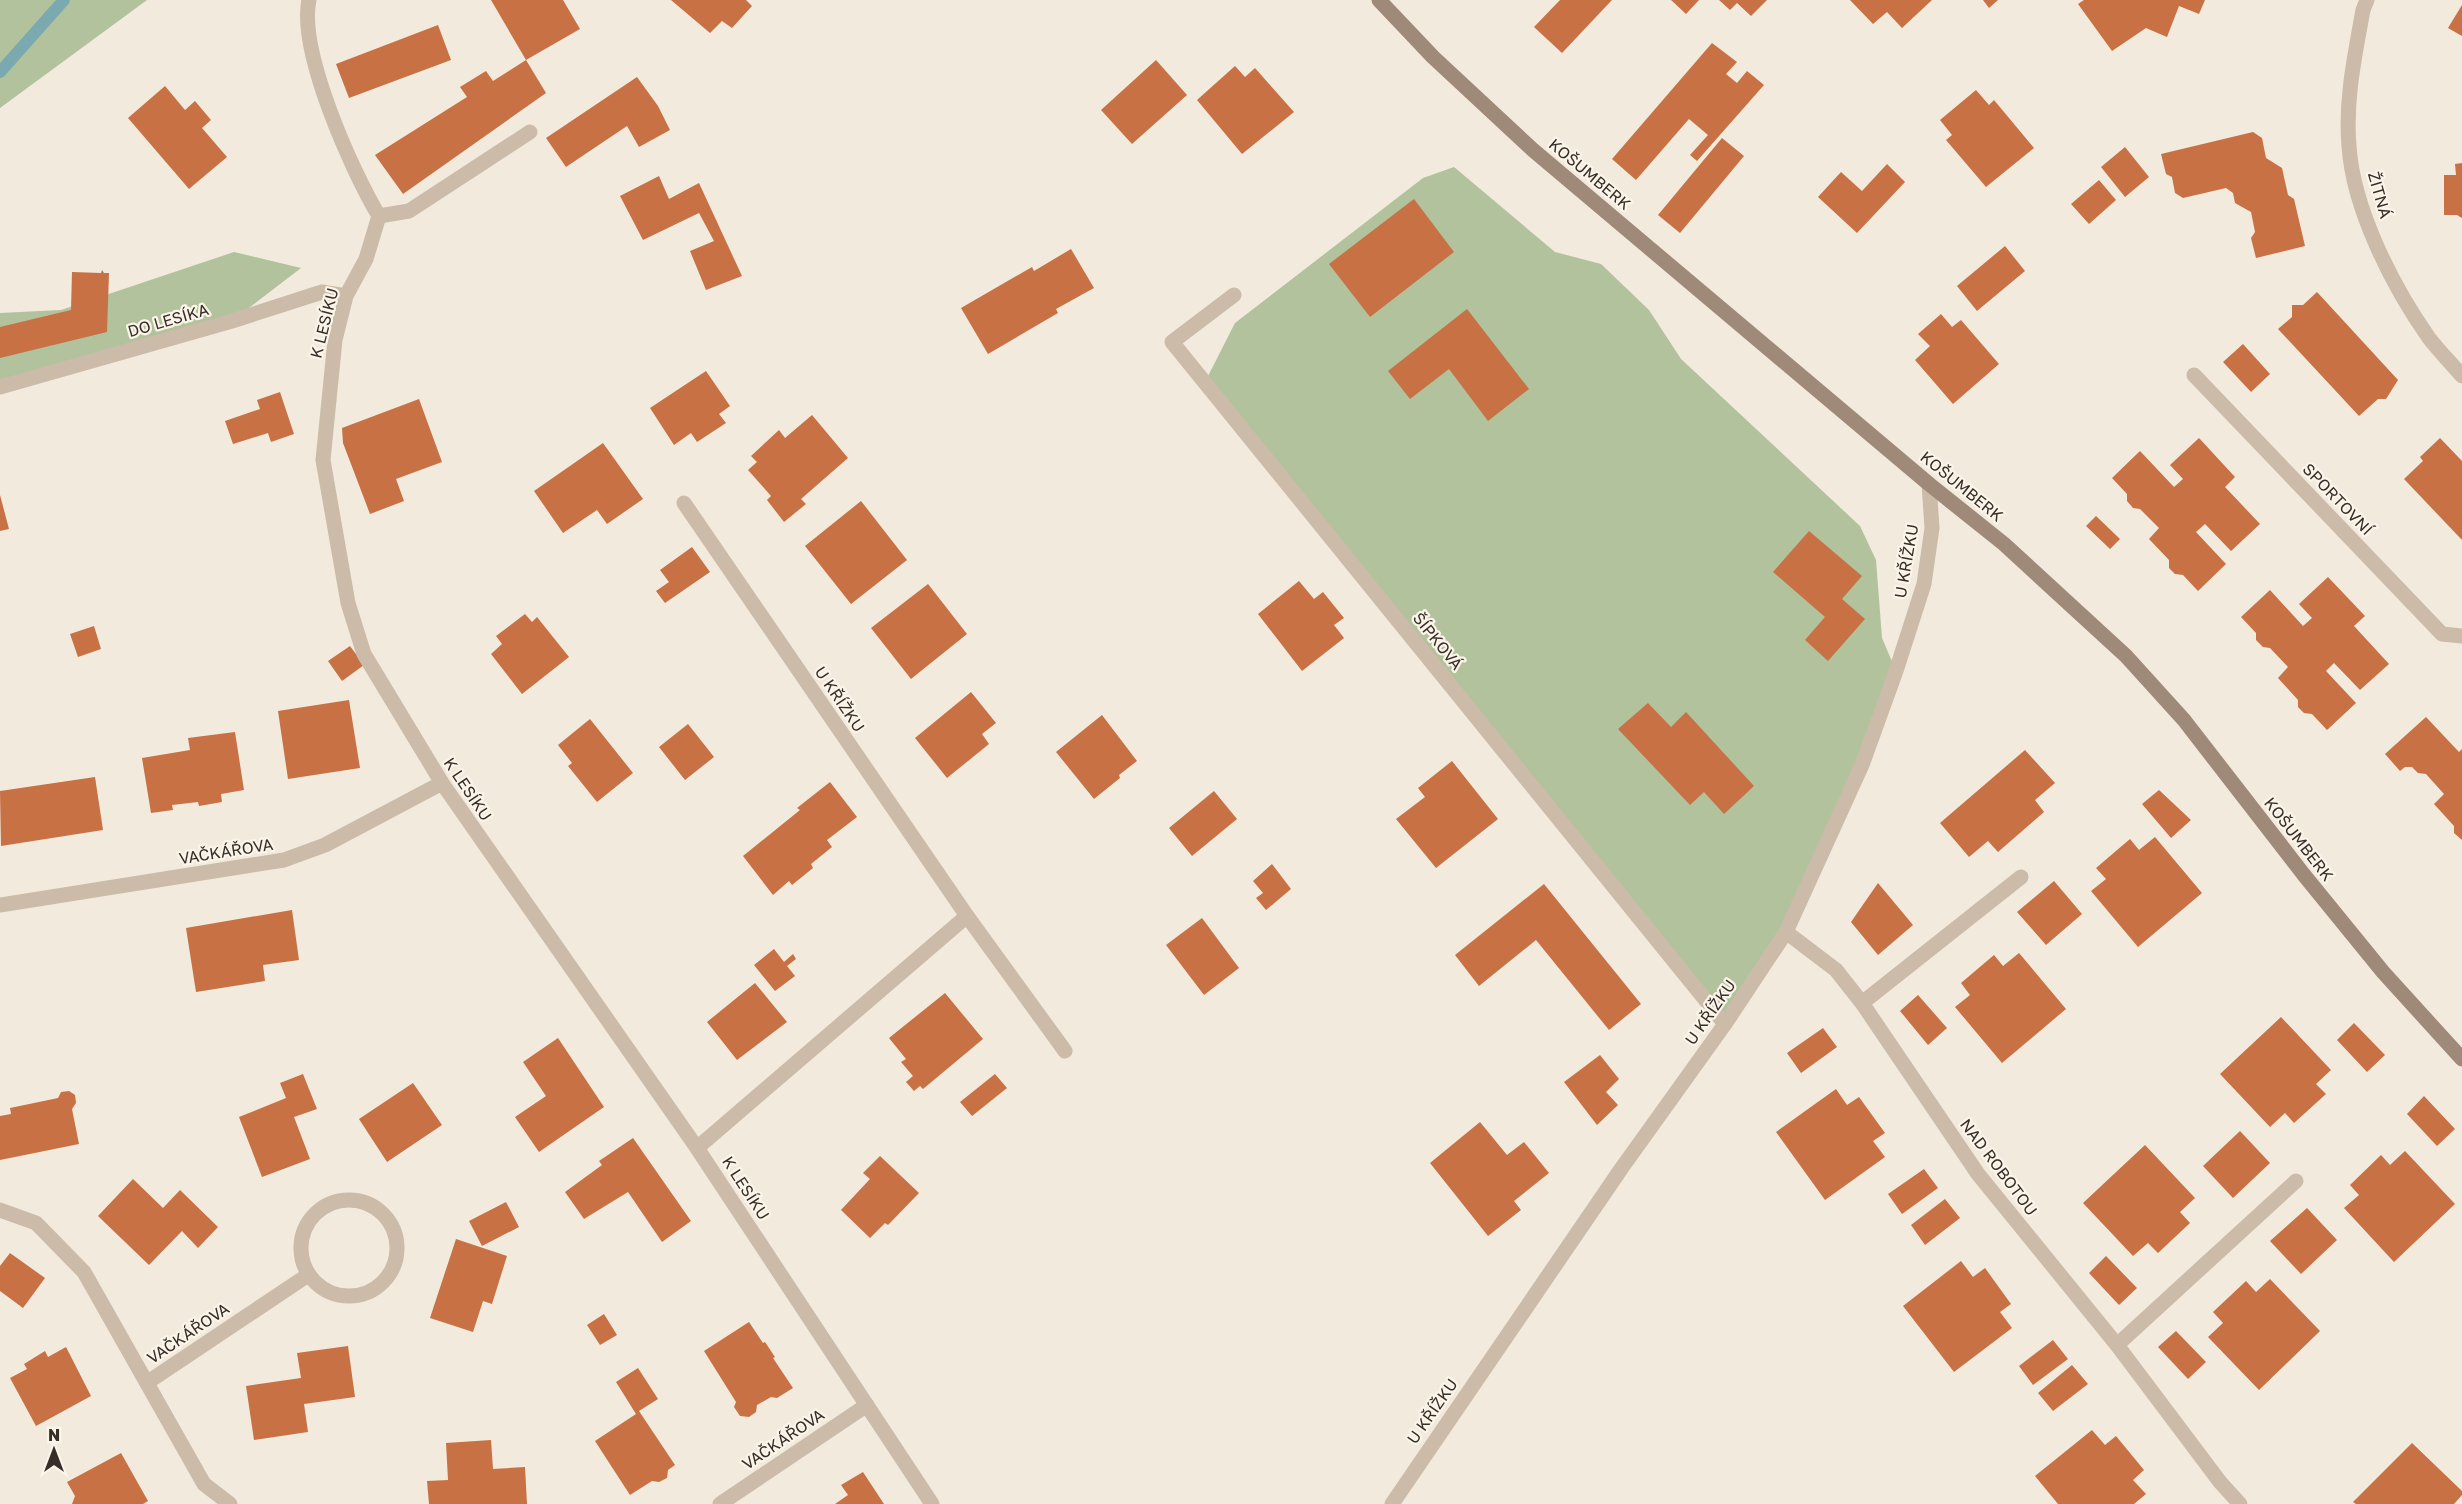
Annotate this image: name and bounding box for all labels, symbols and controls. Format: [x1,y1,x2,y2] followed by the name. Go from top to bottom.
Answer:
[1545,134,1635,214] street label: KOŠUMBERK
[2364,169,2396,221] street label: ŽITNÁ
[306,286,342,360] street label: K LESÍKU
[125,299,211,341] street label: DO LESÍKA
[1917,447,2007,525] street label: KOŠUMBERK
[2299,459,2378,540] street label: SPORTOVNÍ
[1890,522,1922,600] street label: U KŘÍŽKU
[1409,608,1467,674] street label: ŠÍPKOVÁ
[811,662,869,736] street label: U KŘÍŽKU
[440,754,496,824] street label: K LESÍKU
[2260,793,2338,885] street label: KOŠUMBERK
[177,834,275,868] street label: VAČKÁŘOVA
[1680,976,1740,1048] street label: U KŘÍŽKU
[1956,1115,2042,1219] street label: NAD ROBOTOU
[718,1152,774,1224] street label: K LESÍKU
[143,1298,233,1368] street label: VAČKÁŘOVA
[1402,1375,1462,1447] street label: U KŘÍŽKU
[738,1404,828,1474] street label: VAČKÁŘOVA
[24,1420,84,1480] north arrow
[48,1425,60,1445] text: N

